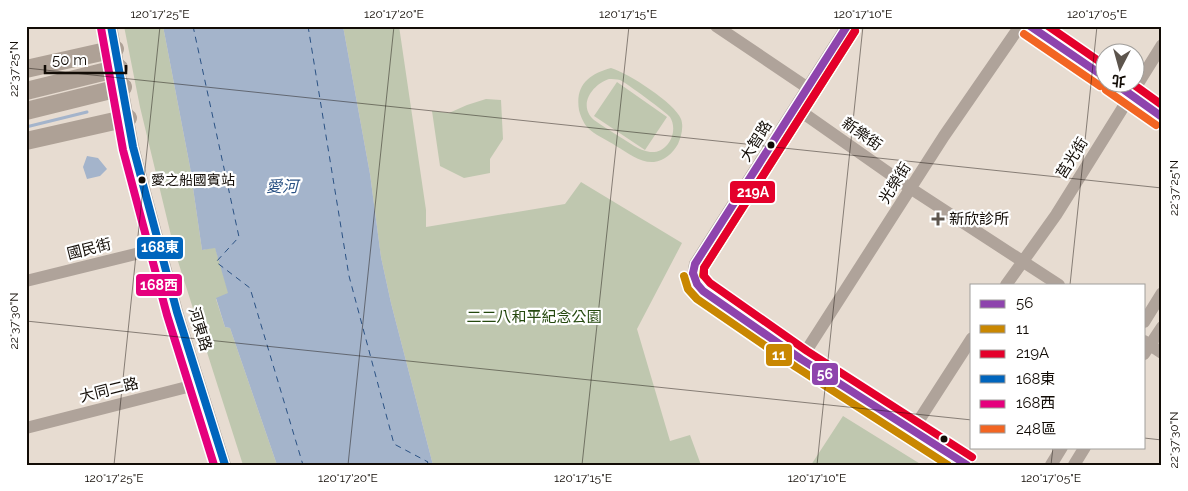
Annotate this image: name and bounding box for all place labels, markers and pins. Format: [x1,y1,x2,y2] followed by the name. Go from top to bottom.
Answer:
[766,140,776,150] unlabelled marker
[151,172,235,188] place label: 愛之船國賓站
[137,175,147,185] marker: 愛之船國賓站
[949,210,1009,228] place label: 新欣診所
[931,212,945,226] marker: 新欣診所
[939,434,949,444] unlabelled marker

